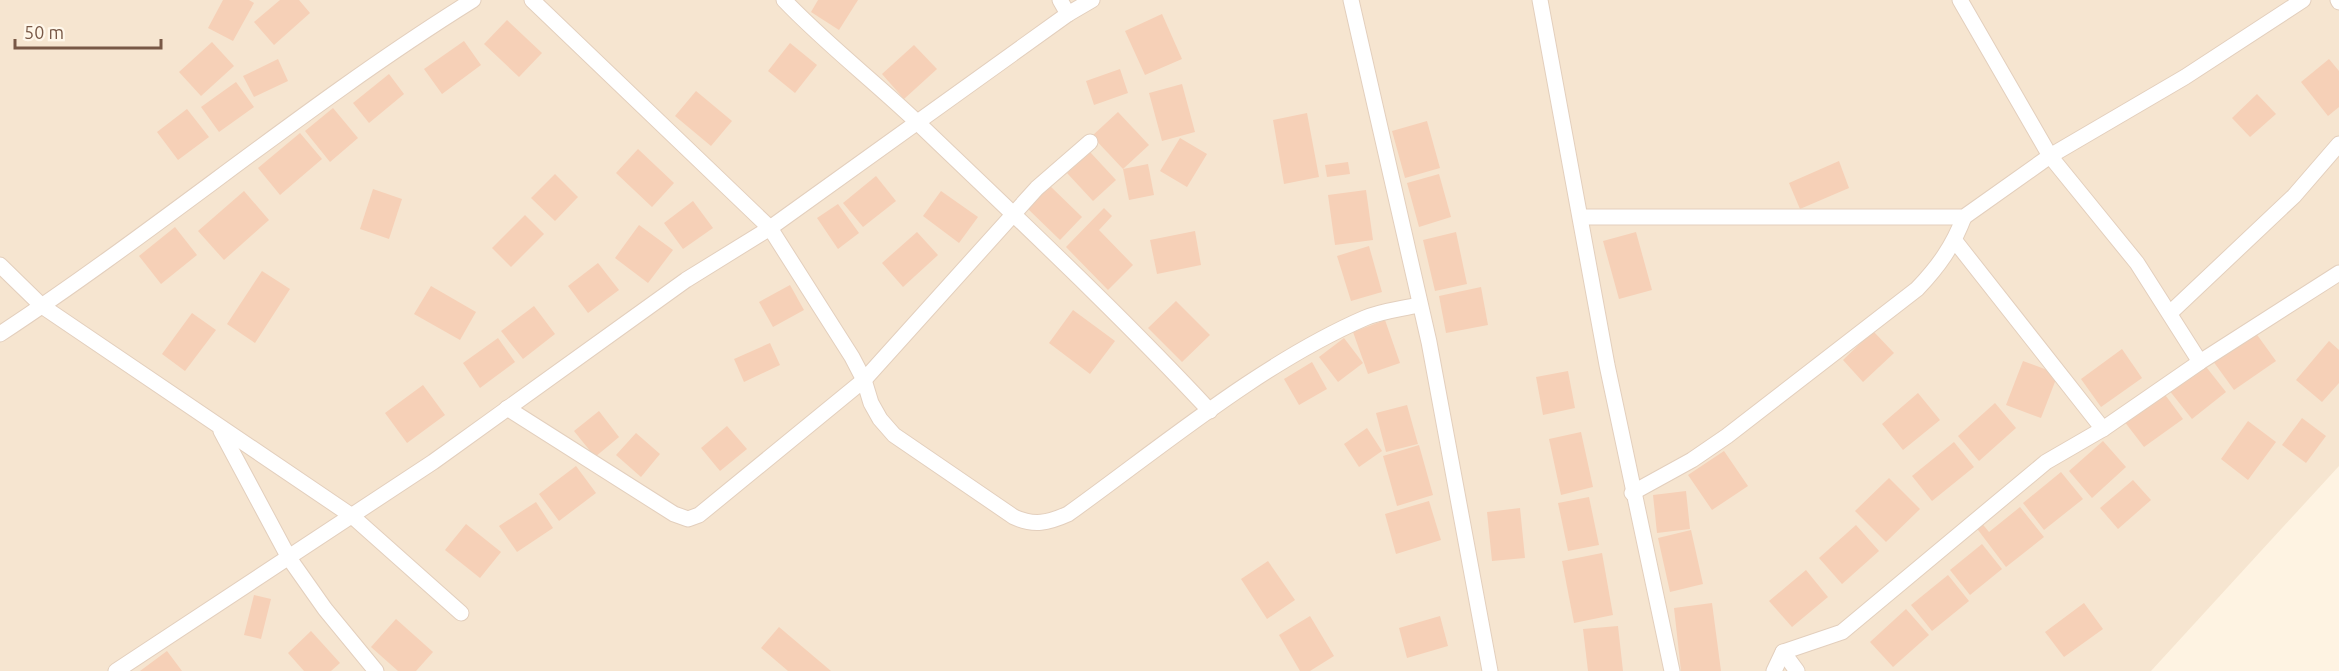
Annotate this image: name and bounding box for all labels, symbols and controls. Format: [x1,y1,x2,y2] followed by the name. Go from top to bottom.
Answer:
[15,12,160,50] scale bar
[24,22,64,42] text: 50 m

